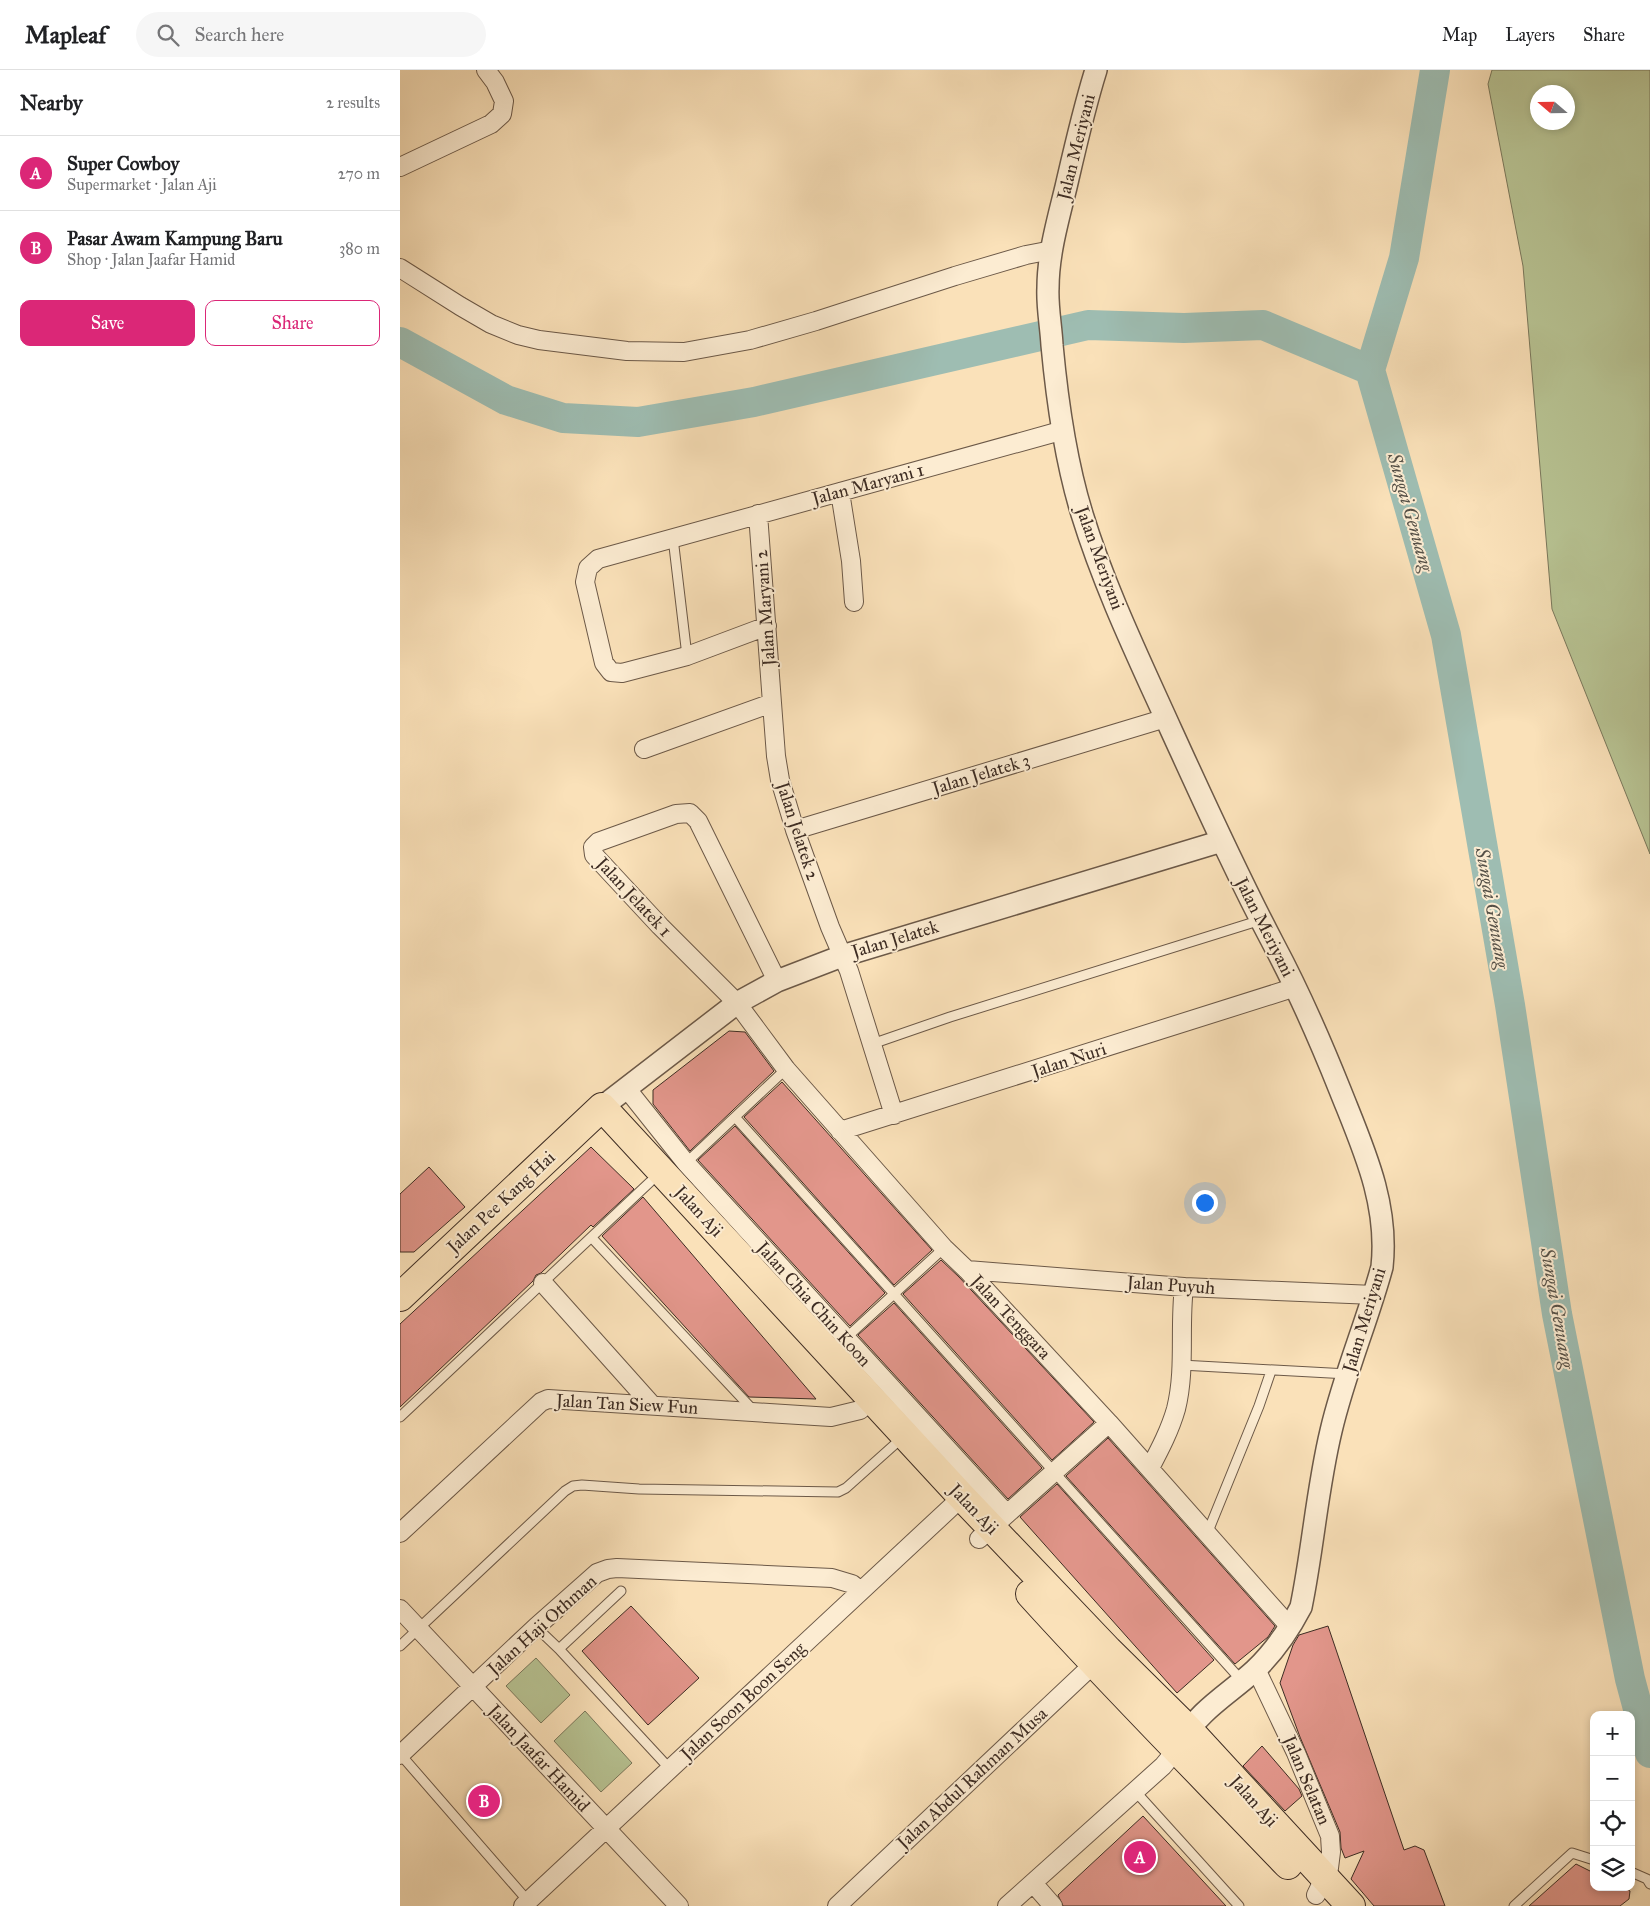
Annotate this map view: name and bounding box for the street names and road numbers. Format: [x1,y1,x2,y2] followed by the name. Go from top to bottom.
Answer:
[1052,92,1101,204] street label: Jalan Meriyani
[808,458,927,511] street label: Jalan Maryani 1
[1069,501,1129,613] street label: Jalan Meriyani
[750,549,781,669] street label: Jalan Maryani 2
[928,749,1033,801] street label: Jalan Jelatek 3
[770,777,824,883] street label: Jalan Jelatek 2
[590,851,676,942] street label: Jalan Jelatek 1
[1229,872,1299,981] street label: Jalan Meriyani
[847,915,942,964] street label: Jalan Jelatek
[1027,1038,1109,1084] street label: Jalan Nuri
[441,1146,560,1260] street label: Jalan Pee Kang Hai
[668,1179,728,1242] street label: Jalan Aji
[750,1235,876,1372] street label: Jalan Chia Chin Koon
[1337,1265,1391,1377] street label: Jalan Meriyani
[964,1269,1056,1365] street label: Jalan Tenggara
[1124,1271,1216,1300] street label: Jalan Puyuh
[553,1389,699,1420] street label: Jalan Tan Siew Fun
[942,1478,1003,1540] street label: Jalan Aji
[481,1570,602,1682] street label: Jalan Haji Othman
[674,1637,811,1767] street label: Jalan Soon Boon Seng
[481,1698,594,1817] street label: Jalan Jaafar Hamid
[891,1702,1053,1855] street label: Jalan Abdul Rahman Musa
[1277,1730,1336,1828] street label: Jalan Selatan
[1223,1769,1283,1832] street label: Jalan Aji

